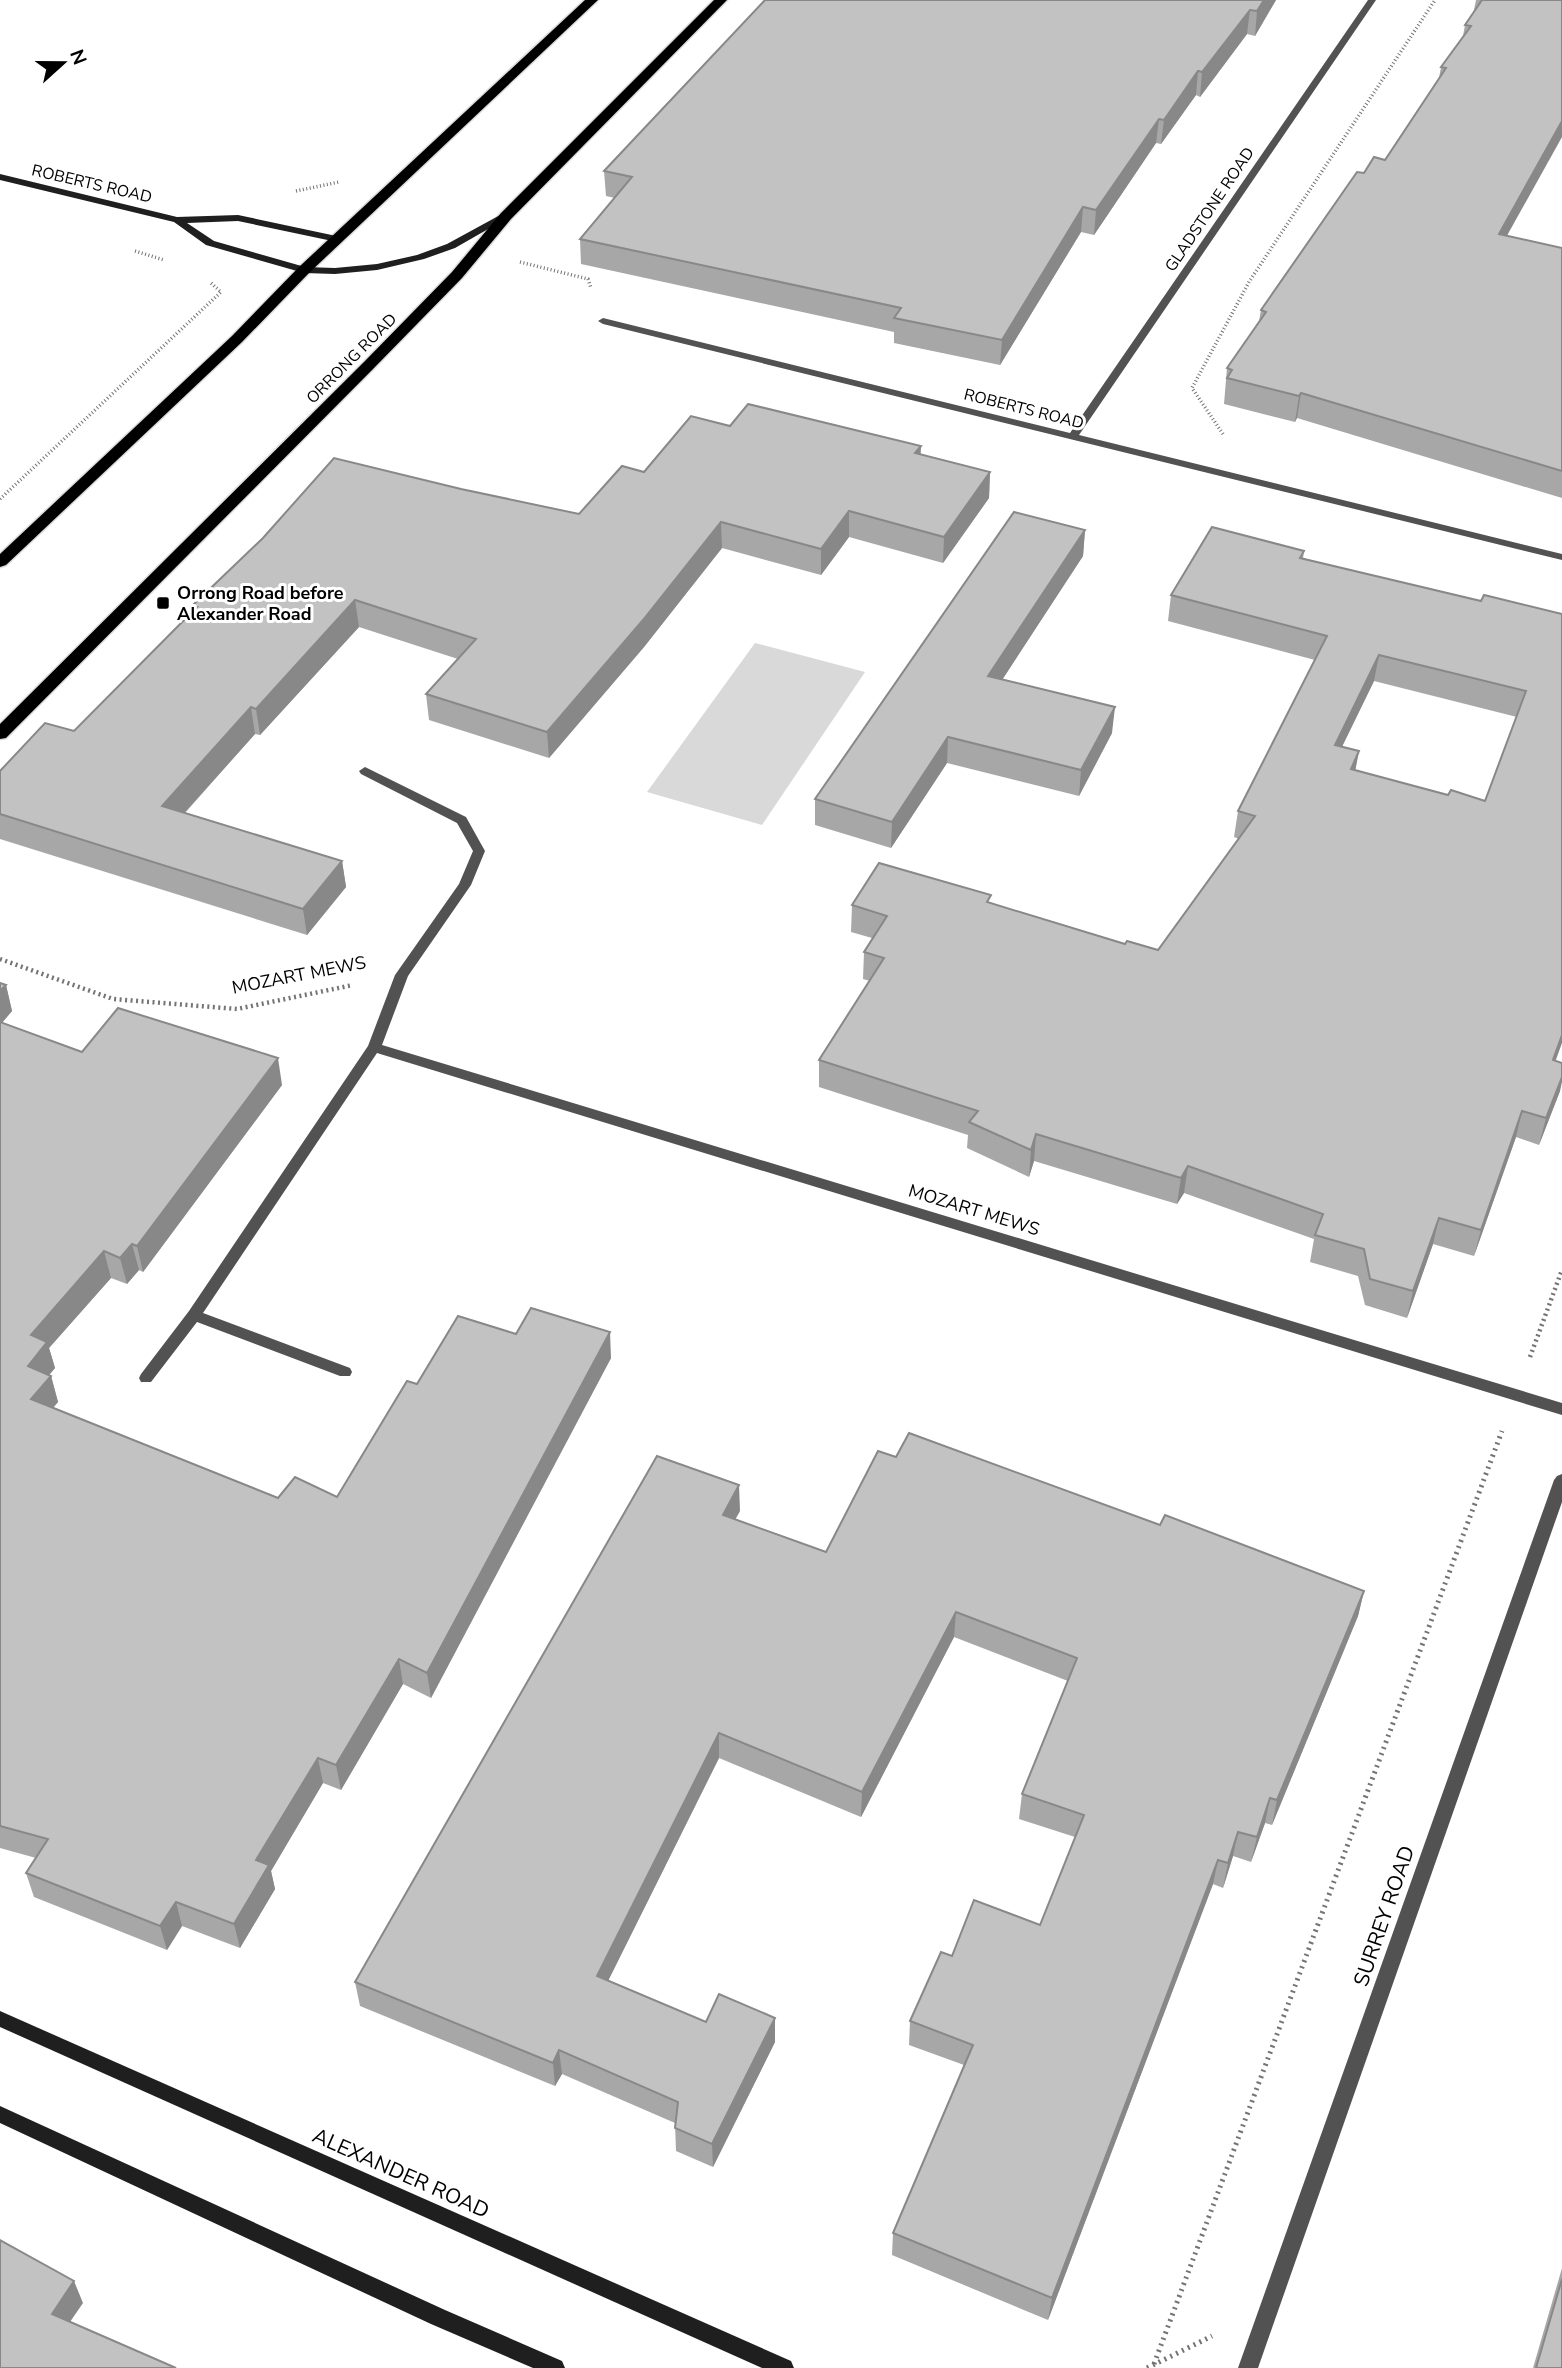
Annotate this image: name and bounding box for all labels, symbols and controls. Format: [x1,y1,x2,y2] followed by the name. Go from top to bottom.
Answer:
[28,28,98,98] north arrow
[63,46,93,69] text: N
[1160,143,1260,276] street label: GLADSTONE ROAD
[29,159,154,209] street label: ROBERTS ROAD
[302,309,402,409] street label: ORRONG ROAD
[961,383,1086,435] street label: ROBERTS ROAD
[177,581,344,626] place label: Orrong Road before Alexander Road
[155,595,171,611] marker: Orrong Road before Alexander Road
[230,950,368,1000] street label: MOZART MEWS
[905,1179,1043,1241] street label: MOZART MEWS
[1347,1842,1421,1990] street label: SURREY ROAD
[308,2121,494,2225] street label: ALEXANDER ROAD

